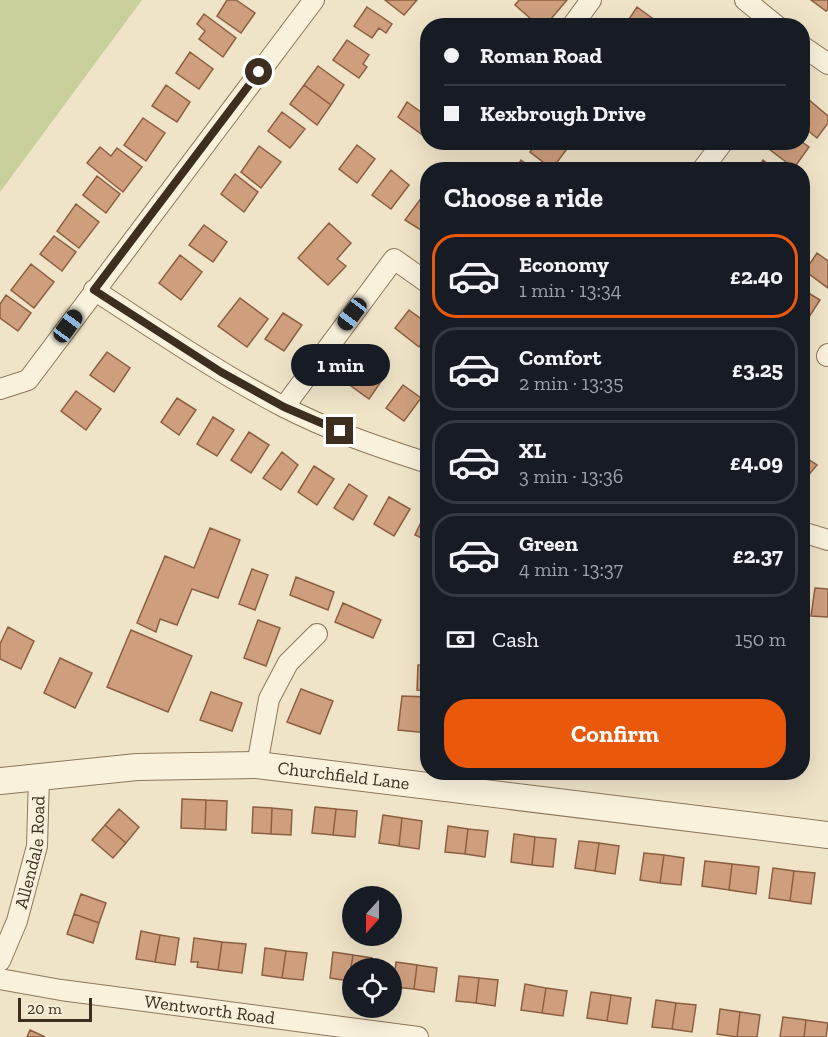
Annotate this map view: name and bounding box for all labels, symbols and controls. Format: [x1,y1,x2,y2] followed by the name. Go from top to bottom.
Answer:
[480,42,602,69] text: Roman Road
[245,58,272,85] route start
[480,100,646,127] text: Kexbrough Drive
[444,182,603,214] text: Choose a ride
[447,249,501,303] icon: car
[519,251,609,278] text: Economy
[730,263,783,290] text: £2.40
[519,278,622,302] text: 1 min · 13:34
[334,294,370,334] car
[50,306,86,346] car
[447,342,501,396] icon: car
[290,344,389,386] callout: 1 min
[519,344,601,371] text: Comfort
[317,353,364,377] text: 1 min
[732,356,783,383] text: £3.25
[519,371,624,395] text: 2 min · 13:35
[326,417,353,444] route end
[447,435,501,489] icon: car
[519,437,546,464] text: XL
[730,449,783,476] text: £4.09
[519,464,623,488] text: 3 min · 13:36
[447,528,501,582] icon: car
[519,530,578,557] text: Green
[733,542,783,569] text: £2.37
[519,557,623,581] text: 4 min · 13:37
[444,623,477,656] icon: cash
[492,626,539,653] text: Cash
[735,627,786,651] text: 150 m
[444,699,786,768] button: Confirm
[276,757,411,795] street label: Churchfield Lane
[10,795,49,911] street label: Allendale Road
[342,886,402,946] north arrow
[342,886,402,1018] map controls
[342,958,402,1018] button: locate
[143,990,276,1029] street label: Wentworth Road
[18,995,92,1022] scale bar
[27,999,62,1018] text: 20 m

